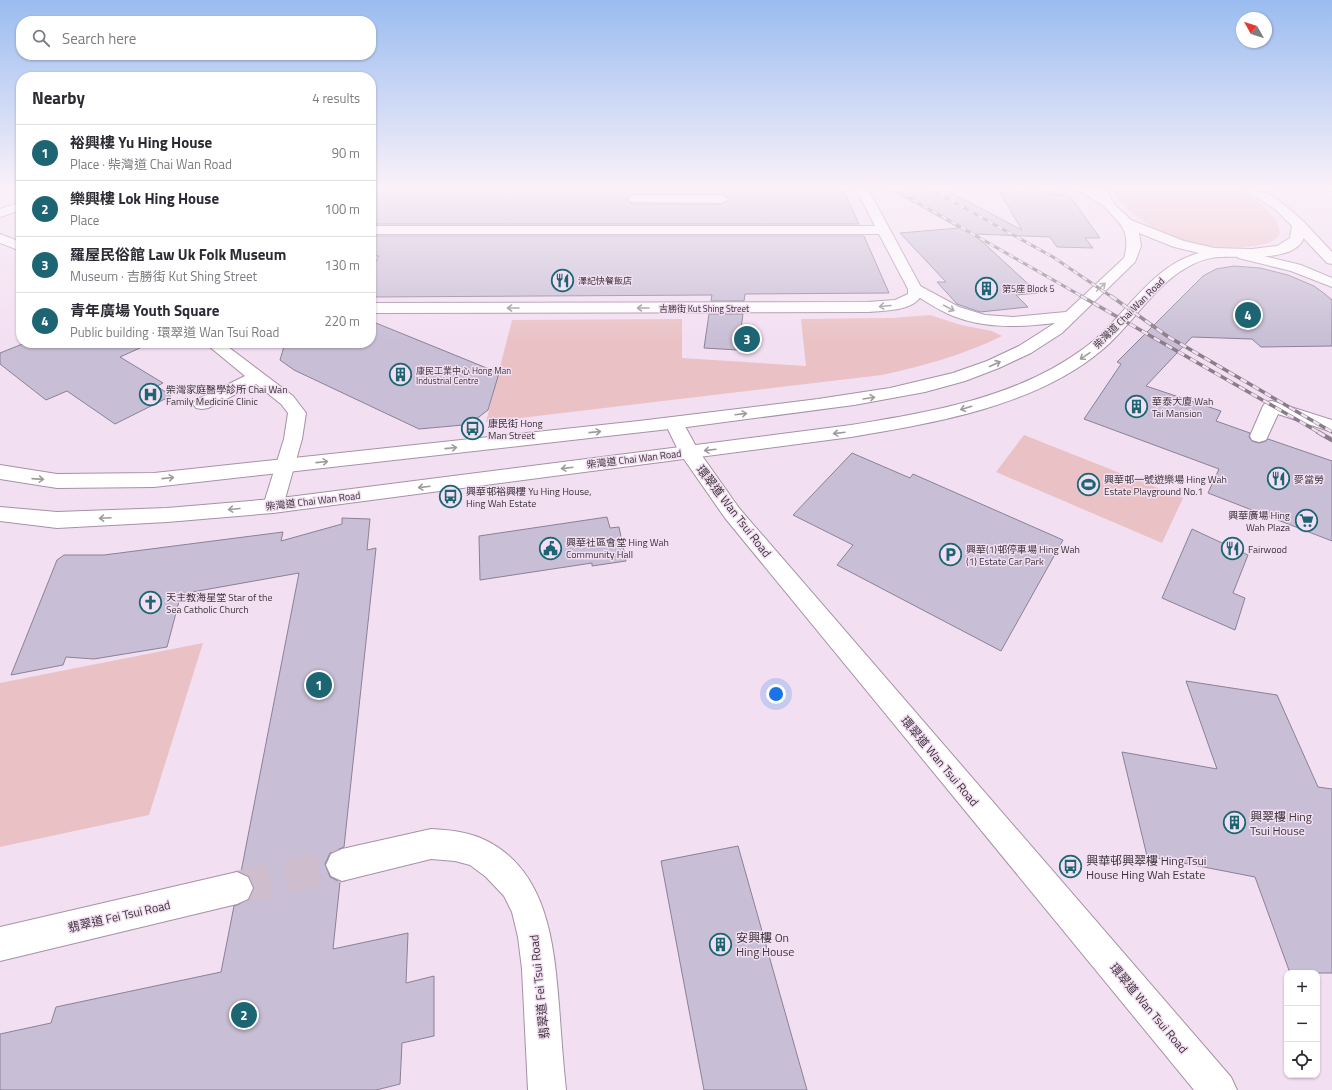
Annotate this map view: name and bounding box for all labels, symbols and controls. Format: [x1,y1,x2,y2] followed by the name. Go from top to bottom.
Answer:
[1236,12,1272,48] north arrow
[16,16,376,60] search box
[30,27,52,49] icon: search
[62,27,136,50] text: Search here
[32,85,85,111] text: Nearby
[312,88,360,108] text: 4 results
[70,131,212,154] text: 裕興樓 Yu Hing House
[41,143,49,163] text: 1
[332,143,360,163] text: 90 m
[70,154,232,174] text: Place · 柴灣道 Chai Wan Road
[70,187,219,210] text: 樂興樓 Lok Hing House
[41,199,49,219] text: 2
[324,199,360,219] text: 100 m
[70,210,99,230] text: Place
[70,243,286,266] text: 羅屋民俗館 Law Uk Folk Museum
[41,255,49,275] text: 3
[324,255,360,275] text: 130 m
[70,266,257,286] text: Museum · 吉勝街 Kut Shing Street
[550,267,576,293] restaurant icon: 澤記快餐飯店
[578,274,632,287] place label: 澤記快餐飯店
[1090,274,1168,352] street label: 柴灣道 Chai Wan Road
[974,275,1000,301] building icon: 第5座 Block 5
[1002,282,1055,295] place label: 第5座 Block 5
[1096,282,1106,292] one-way arrow
[70,299,219,322] text: 青年廣場 Youth Square
[1235,300,1261,330] pin: 4
[659,302,750,315] street label: 吉勝街 Kut Shing Street
[879,303,892,310] one-way arrow
[507,304,520,312] one-way arrow
[637,304,650,312] one-way arrow
[943,305,955,312] one-way arrow
[41,311,49,331] text: 4
[324,311,360,331] text: 220 m
[70,322,279,342] text: Public building · 環翠道 Wan Tsui Road
[734,324,760,354] pin: 3
[1080,352,1091,360] one-way arrow
[988,359,1000,367] one-way arrow
[387,362,413,388] building icon: 康民工業中心 Hong Man Industrial Centre
[416,364,511,387] place label: 康民工業中心 Hong Man Industrial Centre
[137,382,163,408] hospital icon: 柴灣家庭醫學診所 Chai Wan Family Medicine Clinic
[166,382,288,409] place label: 柴灣家庭醫學診所 Chai Wan Family Medicine Clinic
[863,394,876,402] one-way arrow
[1124,394,1150,420] building icon: 華泰大廈 Wah Tai Mansion
[1152,394,1213,421] place label: 華泰大廈 Wah Tai Mansion
[960,405,973,412] one-way arrow
[734,410,747,418] one-way arrow
[460,416,486,442] bus stop icon: 康民街 Hong Man Street
[488,416,543,443] place label: 康民街 Hong Man Street
[588,428,601,435] one-way arrow
[833,429,846,437] one-way arrow
[444,444,457,451] one-way arrow
[586,446,682,472] street label: 柴灣道 Chai Wan Road
[704,446,717,453] one-way arrow
[315,458,328,466] one-way arrow
[692,461,776,561] street label: 環翠道 Wan Tsui Road
[561,464,574,472] one-way arrow
[1266,466,1292,492] restaurant icon: 麥當勞
[1075,472,1101,498] sports icon: 興華邨一號遊樂場 Hing Wah Estate Playground No.1
[1104,472,1227,499] place label: 興華邨一號遊樂場 Hing Wah Estate Playground No.1
[1294,472,1324,487] place label: 麥當勞
[161,474,174,482] one-way arrow
[31,476,44,483] one-way arrow
[418,483,431,490] one-way arrow
[438,484,464,510] bus stop icon: 興華邨裕興樓 Yu Hing House, Hing Wah Estate
[466,484,591,511] place label: 興華邨裕興樓 Yu Hing House, Hing Wah Estate
[265,488,361,514] street label: 柴灣道 Chai Wan Road
[228,506,241,513] one-way arrow
[1228,508,1290,535] place label: 興華廣場 Hing Wah Plaza
[1293,508,1319,534] supermarket icon: 興華廣場 Hing Wah Plaza
[99,514,112,522] one-way arrow
[538,535,564,561] public building icon: 興華社區會堂 Hing Wah Community Hall
[566,535,669,562] place label: 興華社區會堂 Hing Wah Community Hall
[1219,536,1245,562] restaurant icon: Fairwood
[937,542,963,568] parking icon: 興華(1)邨停車場 Hing Wah (1) Estate Car Park
[966,542,1080,569] place label: 興華(1)邨停車場 Hing Wah (1) Estate Car Park
[1248,542,1287,557] place label: Fairwood
[138,590,164,616] church icon: 天主教海星堂 Star of the Sea Catholic Church
[166,590,272,617] place label: 天主教海星堂 Star of the Sea Catholic Church
[306,670,332,700] pin: 1
[766,684,786,704] your location
[897,712,983,810] street label: 環翠道 Wan Tsui Road
[1250,807,1312,840] place label: 興翠樓 Hing Tsui House
[1222,810,1248,836] building icon: 興翠樓 Hing Tsui House
[1086,851,1206,884] place label: 興華邨興翠樓 Hing Tsui House Hing Wah Estate
[1058,854,1084,880] bus stop icon: 興華邨興翠樓 Hing Tsui House Hing Wah Estate
[66,895,172,937] street label: 翡翠道 Fei Tsui Road
[736,928,794,961] place label: 安興樓 On Hing House
[708,931,734,957] building icon: 安興樓 On Hing House
[524,934,554,1040] street label: 翡翠道 Fei Tsui Road
[1106,959,1192,1057] street label: 環翠道 Wan Tsui Road
[1284,970,1320,1078] map controls
[1284,970,1320,1006] button: +
[231,1000,257,1030] pin: 2
[1284,1006,1320,1042] button: −
[1284,1042,1320,1078] button: locate

